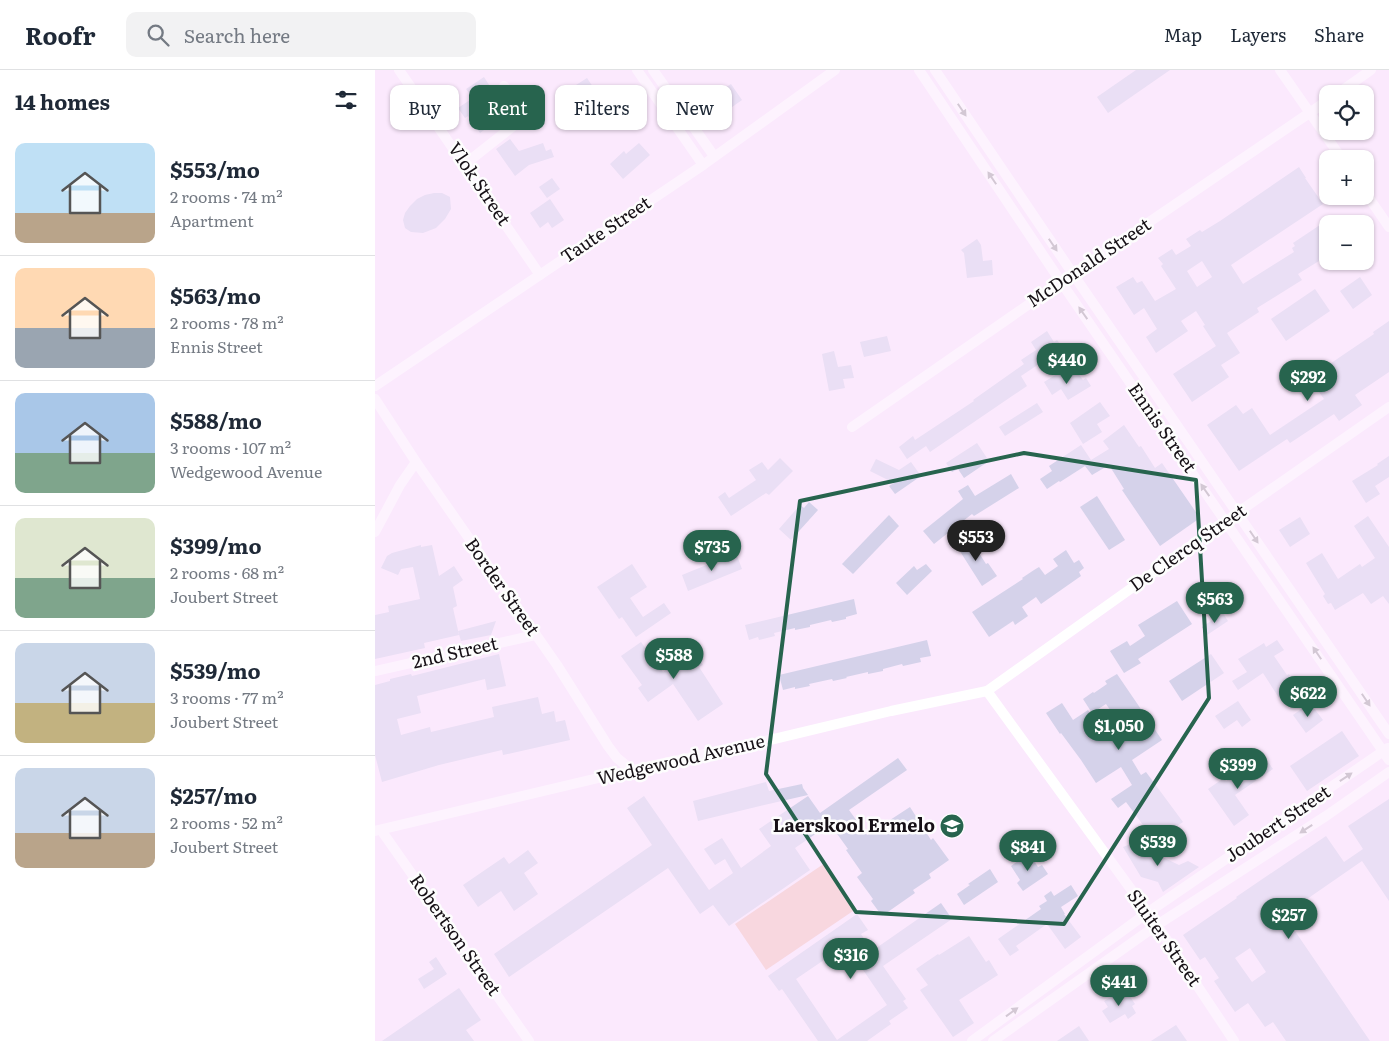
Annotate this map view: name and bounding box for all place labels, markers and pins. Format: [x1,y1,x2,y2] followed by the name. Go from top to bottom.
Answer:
[1037,342,1097,385] pin: $440
[1278,360,1338,402] pin: $292
[946,520,1006,562] pin: $553
[682,530,742,572] pin: $735
[1185,582,1245,624] pin: $563
[644,638,704,680] pin: $588
[1278,676,1338,718] pin: $622
[1078,708,1160,751] pin: $1,050
[1208,748,1268,790] pin: $399
[773,811,935,838] place label: Laerskool Ermelo
[939,813,965,839] school or university icon: Laerskool Ermelo
[1128,824,1188,867] pin: $539
[998,830,1058,872] pin: $841
[1259,898,1319,940] pin: $257
[821,938,881,980] pin: $316
[1089,964,1149,1007] pin: $441

